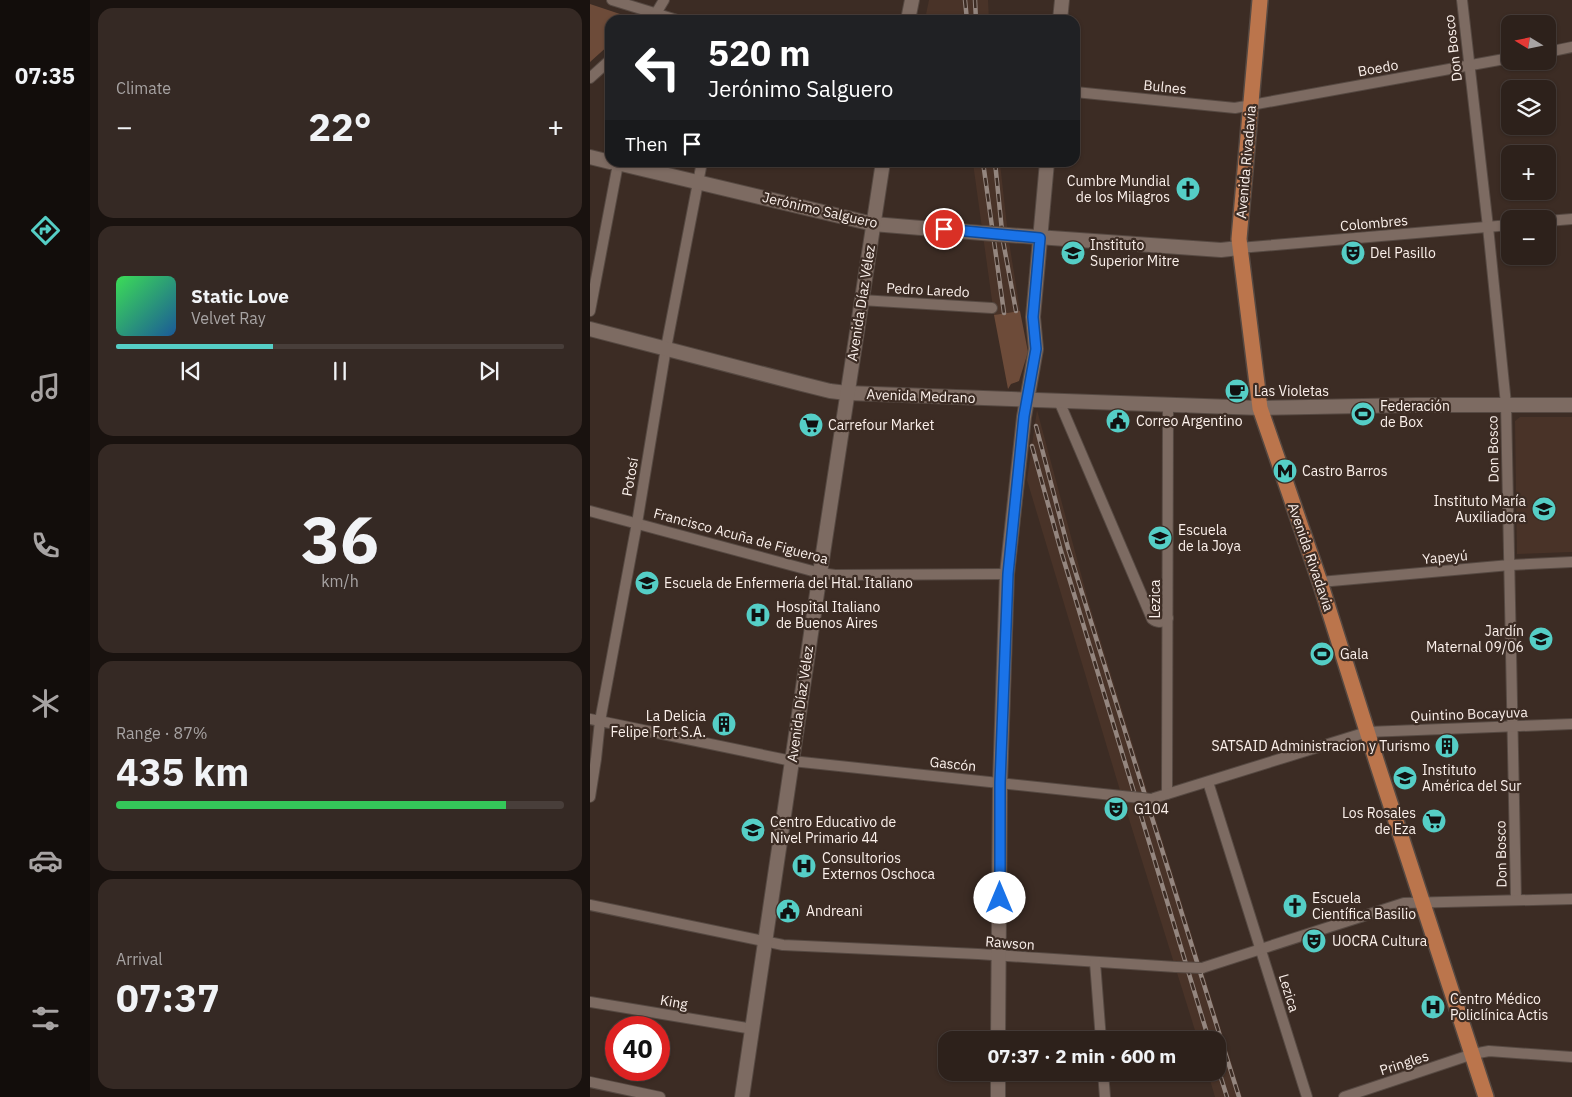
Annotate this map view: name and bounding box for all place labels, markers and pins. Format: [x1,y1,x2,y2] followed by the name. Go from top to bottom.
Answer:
[1067,172,1170,206] place label: Cumbre Mundial de los Milagros
[1175,176,1201,202] church icon: Cumbre Mundial de los Milagros
[923,208,965,250] pin
[1090,236,1180,270] place label: Instituto Superior Mitre
[1060,240,1086,266] school or university icon: Instituto Superior Mitre
[1340,240,1366,266] theatre icon: Del Pasillo
[1370,244,1436,262] place label: Del Pasillo
[1224,378,1250,404] cafe icon: Las Violetas
[1254,382,1329,400] place label: Las Violetas
[1380,397,1450,431] place label: Federación de Box
[1350,401,1376,427] sports icon: Federación de Box
[1105,408,1131,434] public building icon: Correo Argentino
[798,412,824,438] supermarket icon: Carrefour Market
[1136,412,1243,430] place label: Correo Argentino
[828,416,935,434] place label: Carrefour Market
[1272,458,1298,484] metro station icon: Castro Barros
[1302,462,1388,480] place label: Castro Barros
[1433,492,1527,526] place label: Instituto María Auxiliadora
[1531,496,1557,522] school or university icon: Instituto María Auxiliadora
[1178,521,1241,555] place label: Escuela de la Joya
[1147,525,1173,551] school or university icon: Escuela de la Joya
[634,570,660,596] school or university icon: Escuela de Enfermería del Htal. Italiano
[664,574,913,592] place label: Escuela de Enfermería del Htal. Italiano
[776,598,880,632] place label: Hospital Italiano de Buenos Aires
[745,602,771,628] hospital icon: Hospital Italiano de Buenos Aires
[1426,622,1524,656] place label: Jardín Maternal 09/06
[1528,626,1554,652] school or university icon: Jardín Maternal 09/06
[1309,641,1335,667] sports icon: Gala
[1340,645,1369,663] place label: Gala
[611,707,707,741] place label: La Delicia Felipe Fort S.A.
[711,711,737,737] building icon: La Delicia Felipe Fort S.A.
[1434,733,1460,759] building icon: SATSAID Administracion y Turismo
[1211,737,1430,755] place label: SATSAID Administracion y Turismo
[1422,761,1521,795] place label: Instituto América del Sur
[1392,765,1418,791] school or university icon: Instituto América del Sur
[1103,796,1129,822] theatre icon: G104
[1134,800,1169,818] place label: G104
[1342,804,1417,838] place label: Los Rosales de Eza
[1421,808,1447,834] supermarket icon: Los Rosales de Eza
[770,813,897,847] place label: Centro Educativo de Nivel Primario 44
[740,817,766,843] school or university icon: Centro Educativo de Nivel Primario 44
[822,849,935,883] place label: Consultorios Externos Oschoca
[791,853,817,879] hospital icon: Consultorios Externos Oschoca
[1312,889,1416,923] place label: Escuela Científica Basilio
[1282,893,1308,919] church icon: Escuela Científica Basilio
[775,898,801,924] public building icon: Andreani
[806,902,863,920] place label: Andreani
[1301,928,1327,954] theatre icon: UOCRA Cultura
[1332,932,1428,950] place label: UOCRA Cultura
[1450,990,1548,1024] place label: Centro Médico Policlínica Actis
[1420,994,1446,1020] hospital icon: Centro Médico Policlínica Actis

